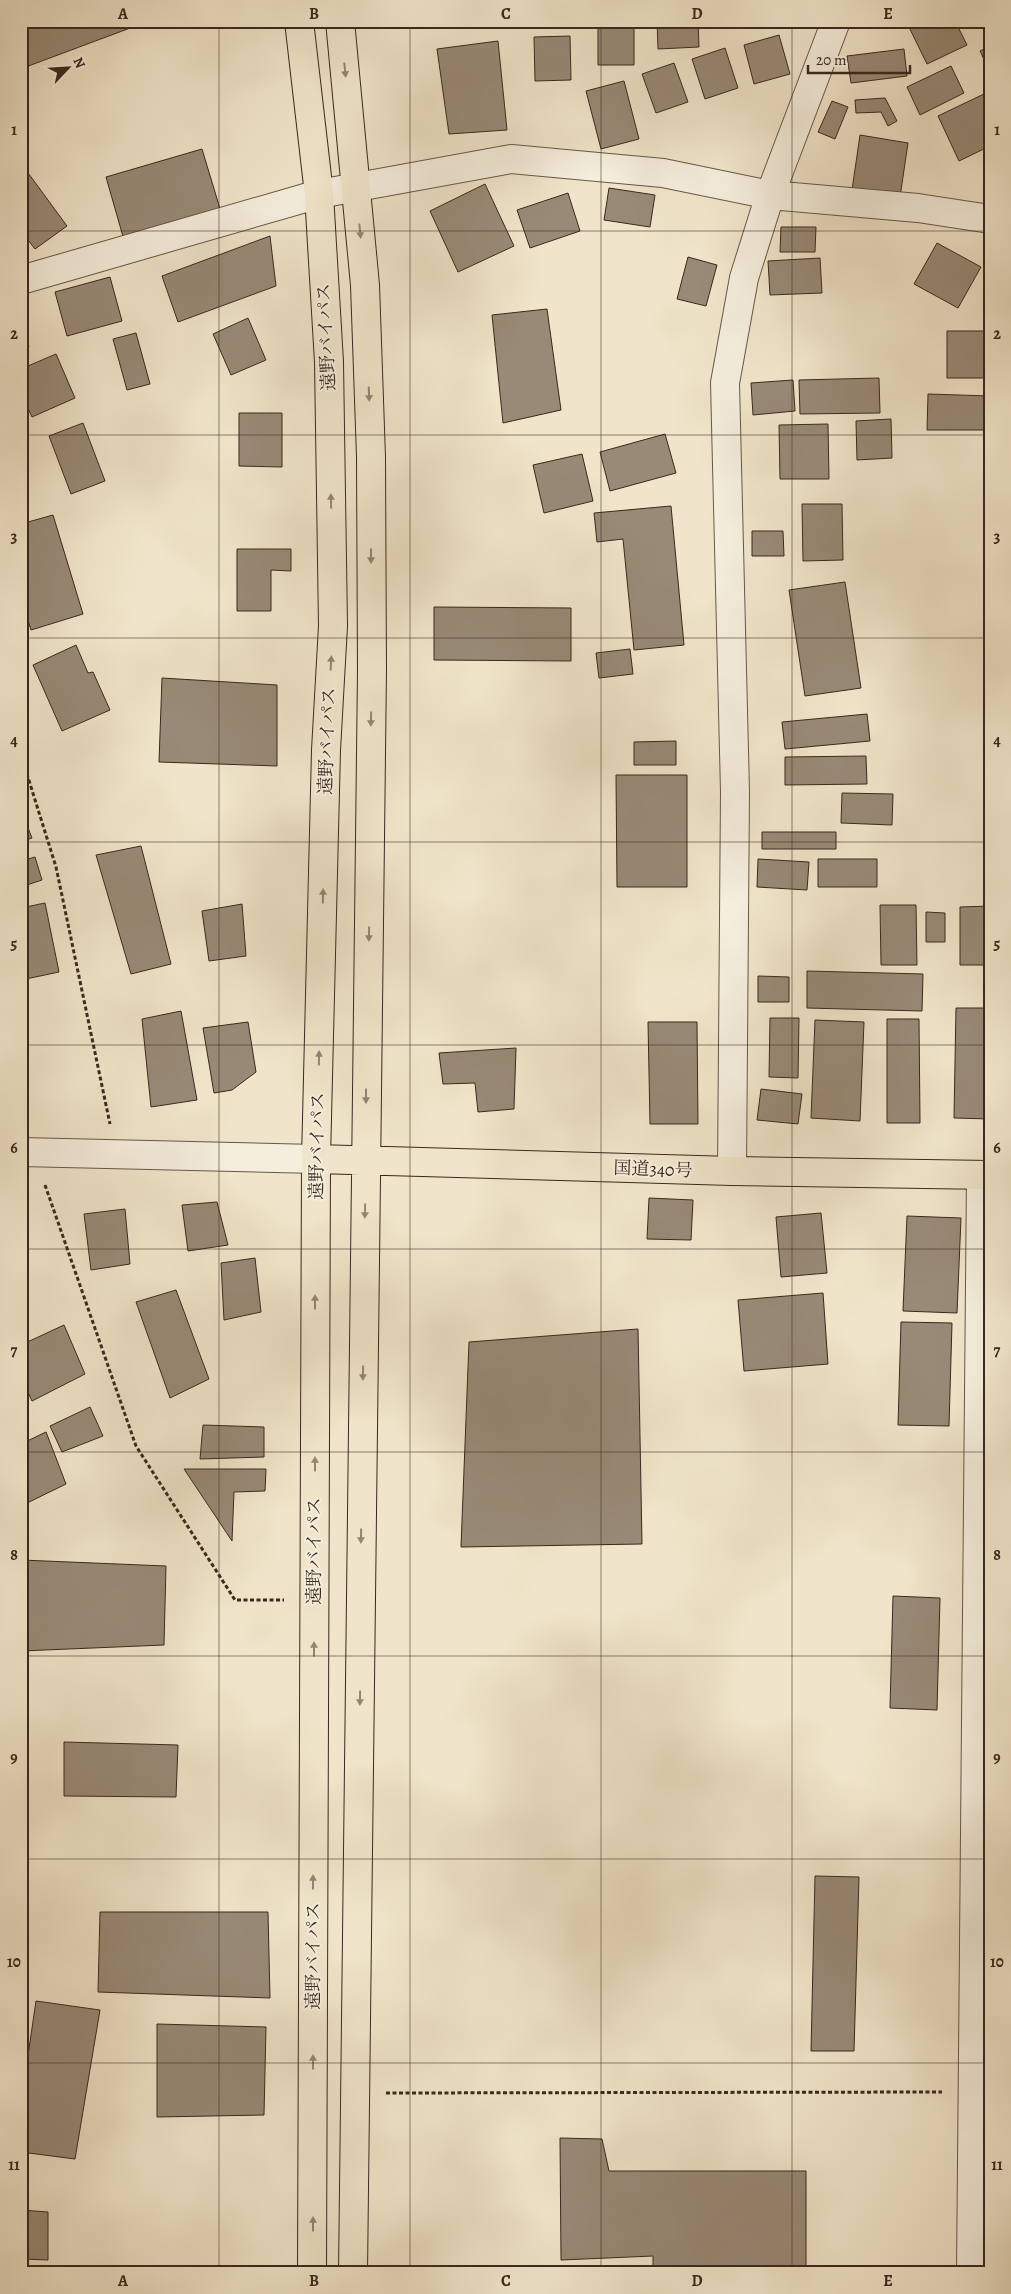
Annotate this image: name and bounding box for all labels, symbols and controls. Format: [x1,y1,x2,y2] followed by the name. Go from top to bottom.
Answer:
[117,3,129,25] text: A
[309,3,319,25] text: B
[501,3,511,25] text: C
[691,3,703,25] text: D
[883,3,893,25] text: E
[42,42,92,92] north arrow
[808,42,911,74] scale bar
[816,50,847,70] text: 20 m
[69,54,90,71] text: N
[341,62,349,78] one-way arrow
[11,119,17,141] text: 1
[994,119,1000,141] text: 1
[357,224,365,240] one-way arrow
[311,283,341,391] street label: 遠野バイパス
[10,323,18,345] text: 2
[993,323,1001,345] text: 2
[365,386,373,402] one-way arrow
[327,493,335,509] one-way arrow
[11,526,18,548] text: 3
[994,526,1001,548] text: 3
[367,548,375,564] one-way arrow
[327,655,335,671] one-way arrow
[313,687,341,795] street label: 遠野バイパス
[367,711,375,727] one-way arrow
[10,730,18,752] text: 4
[993,730,1001,752] text: 4
[319,888,327,904] one-way arrow
[364,926,372,942] one-way arrow
[11,933,18,955] text: 5
[994,933,1001,955] text: 5
[315,1050,323,1066] one-way arrow
[362,1088,370,1104] one-way arrow
[304,1092,330,1200] street label: 遠野バイパス
[10,1137,18,1159] text: 6
[993,1137,1001,1159] text: 6
[613,1156,693,1182] street label: 国道340号
[361,1203,369,1219] one-way arrow
[311,1294,319,1310] one-way arrow
[11,1340,18,1362] text: 7
[994,1340,1001,1362] text: 7
[359,1365,367,1381] one-way arrow
[311,1456,319,1472] one-way arrow
[302,1497,326,1605] street label: 遠野バイパス
[357,1528,365,1544] one-way arrow
[10,1544,18,1566] text: 8
[993,1544,1001,1566] text: 8
[310,1641,318,1657] one-way arrow
[355,1690,363,1706] one-way arrow
[10,1747,18,1769] text: 9
[993,1747,1001,1769] text: 9
[309,1873,317,1889] one-way arrow
[301,1902,325,2010] street label: 遠野バイパス
[7,1951,21,1973] text: 10
[990,1951,1004,1973] text: 10
[309,2053,317,2069] one-way arrow
[8,2154,20,2176] text: 11
[991,2154,1003,2176] text: 11
[309,2216,317,2232] one-way arrow
[117,2270,129,2292] text: A
[309,2270,319,2292] text: B
[501,2270,511,2292] text: C
[691,2270,703,2292] text: D
[883,2270,893,2292] text: E

